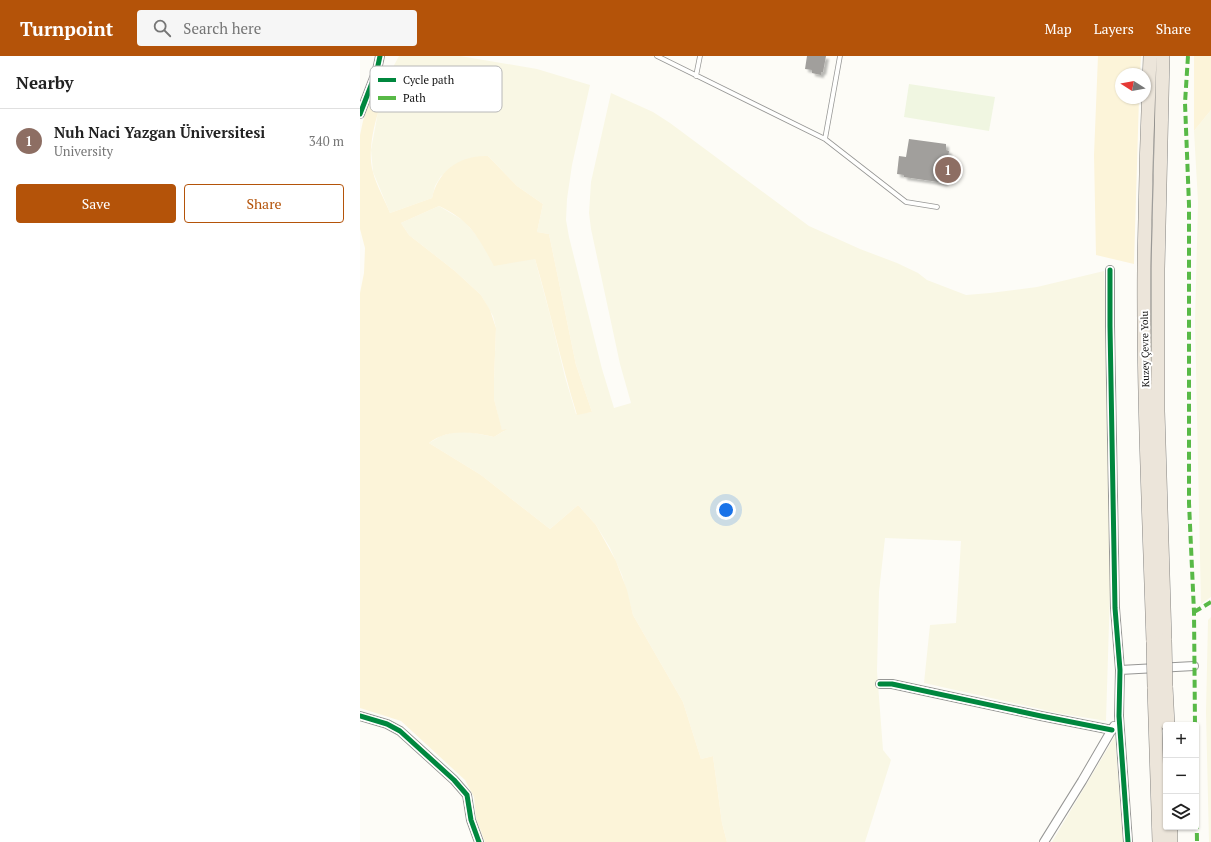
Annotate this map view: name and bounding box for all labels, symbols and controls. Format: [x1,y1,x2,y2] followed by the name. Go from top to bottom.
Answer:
[137,10,417,46] search box
[20,16,113,41] text: Turnpoint
[151,17,173,39] icon: search
[183,18,261,38] text: Search here
[1045,19,1072,38] text: Map
[1094,19,1134,38] text: Layers
[1156,19,1191,38] text: Share
[370,66,502,112] legend
[1115,68,1151,104] north arrow
[16,71,74,94] text: Nearby
[403,73,455,87] text: Cycle path
[403,91,426,105] text: Path
[54,122,265,142] text: Nuh Naci Yazgan Üniversitesi
[25,132,33,150] text: 1
[309,132,344,150] text: 340 m
[54,142,113,160] text: University
[935,155,961,185] pin: 1
[16,184,176,223] button: Save
[184,184,344,223] button: Share
[1138,310,1152,387] street label: Kuzey Çevre Yolu
[716,500,736,520] your location
[1163,722,1199,830] map controls
[1163,722,1199,758] button: +
[1163,758,1199,794] button: −
[1163,794,1199,830] button: layers

